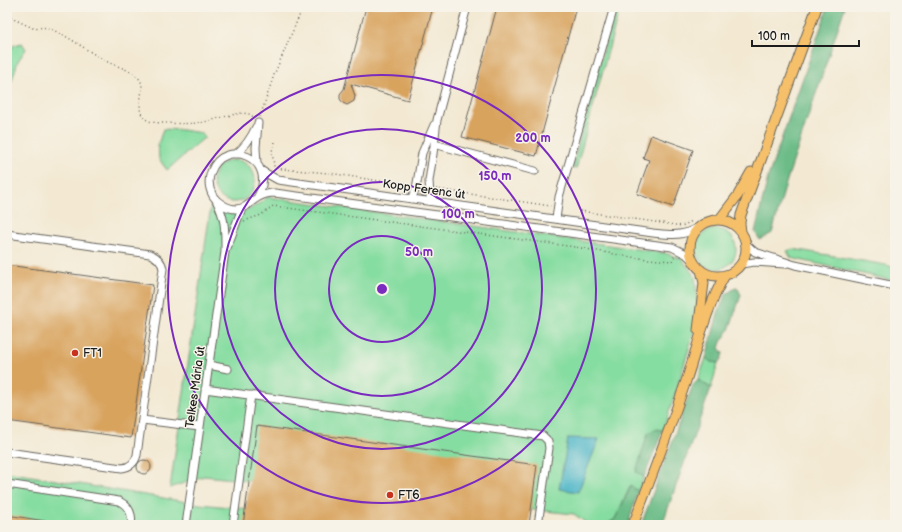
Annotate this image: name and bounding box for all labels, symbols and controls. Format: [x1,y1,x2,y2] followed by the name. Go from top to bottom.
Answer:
[752,22,859,48] scale bar
[758,29,790,44] text: 100 m
[515,131,551,146] text: 200 m
[479,169,511,184] text: 150 m
[382,176,467,203] street label: Kopp Ferenc út
[441,207,475,222] text: 100 m
[405,245,433,260] text: 50 m
[375,282,389,296] centre of rings
[182,345,209,429] street label: Telkes Mária út
[83,346,102,361] place label: FT1
[70,348,80,358] marker: FT1
[398,488,420,503] place label: FT6
[385,490,395,500] marker: FT6

